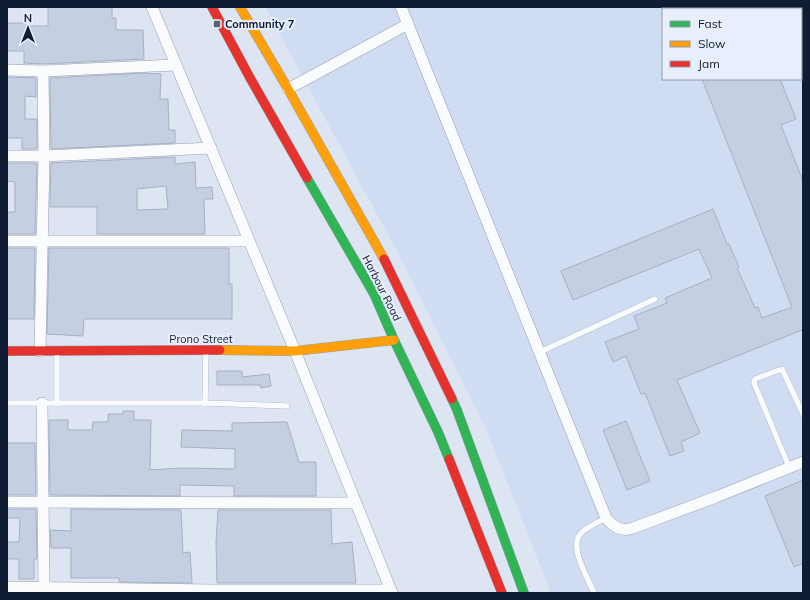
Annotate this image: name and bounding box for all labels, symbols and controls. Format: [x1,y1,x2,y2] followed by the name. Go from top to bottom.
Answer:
[8,8,48,48] north arrow
[662,8,802,80] legend
[24,11,32,25] text: N
[698,16,722,31] text: Fast
[225,17,295,31] place label: Community 7
[212,19,222,29] marker: Community 7
[698,36,726,51] text: Slow
[698,56,720,71] text: Jam
[359,253,405,323] street label: Harbour Road
[169,332,233,346] street label: Prono Street

